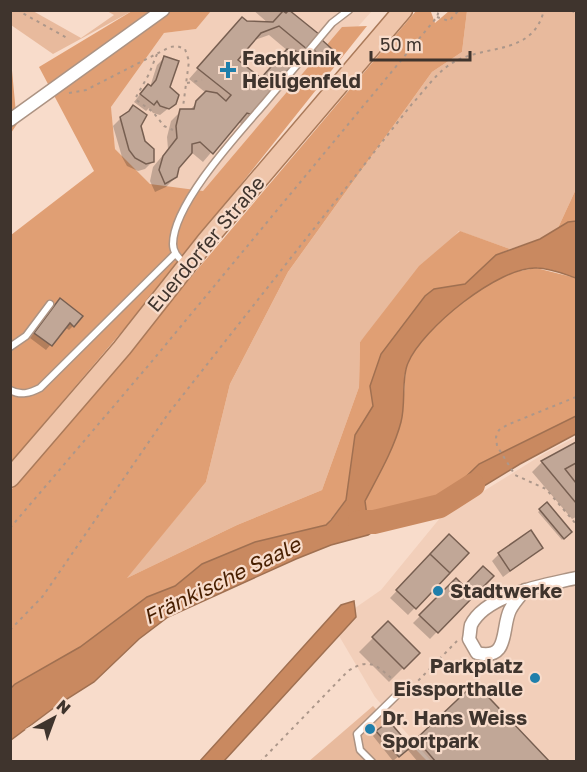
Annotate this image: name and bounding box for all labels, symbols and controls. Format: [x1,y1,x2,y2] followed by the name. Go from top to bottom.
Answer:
[371,24,470,62] scale bar
[380,33,422,55] text: 50 m
[242,45,361,92] place label: Fachklinik Heiligenfeld
[219,61,237,79] marker: Fachklinik Heiligenfeld
[141,171,269,316] street label: Euerdorfer Straße
[139,530,306,629] water label: Fränkische Saale
[450,578,563,602] place label: Stadtwerke
[431,584,445,598] marker: Stadtwerke
[393,653,523,700] place label: Parkplatz Eissporthalle
[528,671,542,685] marker: Parkplatz Eissporthalle
[24,688,84,748] north arrow
[53,695,75,718] text: N
[382,705,527,752] place label: Dr. Hans Weiss Sportpark
[363,722,377,736] marker: Dr. Hans Weiss Sportpark

